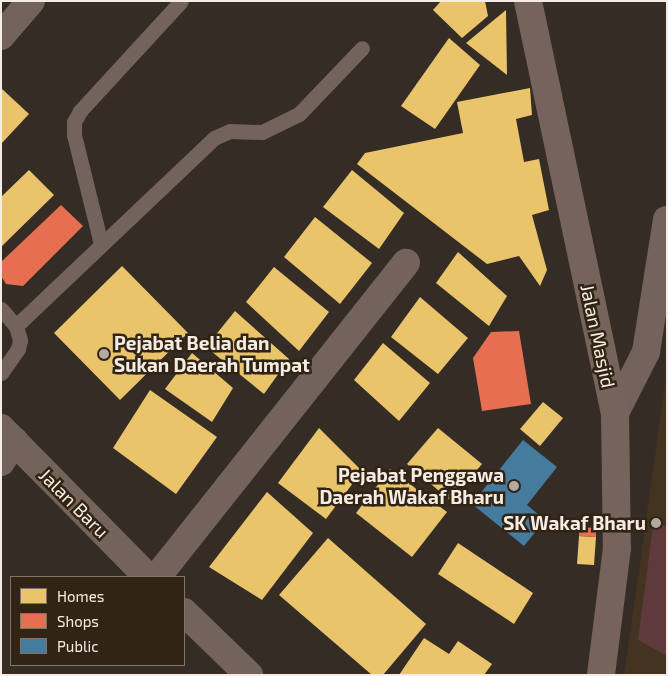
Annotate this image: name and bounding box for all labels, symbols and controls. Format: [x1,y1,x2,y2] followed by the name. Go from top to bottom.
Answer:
[576,282,620,390] street label: Jalan Masjid
[114,332,310,376] place label: Pejabat Belia dan Sukan Daerah Tumpat
[98,348,110,360] marker: Pejabat Belia dan Sukan Daerah Tumpat
[35,464,113,542] street label: Jalan Baru
[319,464,504,508] place label: Pejabat Penggawa Daerah Wakaf Bharu
[508,480,520,492] marker: Pejabat Penggawa Daerah Wakaf Bharu
[503,512,646,534] place label: SK Wakaf Bharu
[650,517,662,529] marker: SK Wakaf Bharu
[10,576,185,666] legend
[57,587,104,605] text: Homes
[57,612,99,630] text: Shops
[57,637,98,655] text: Public

